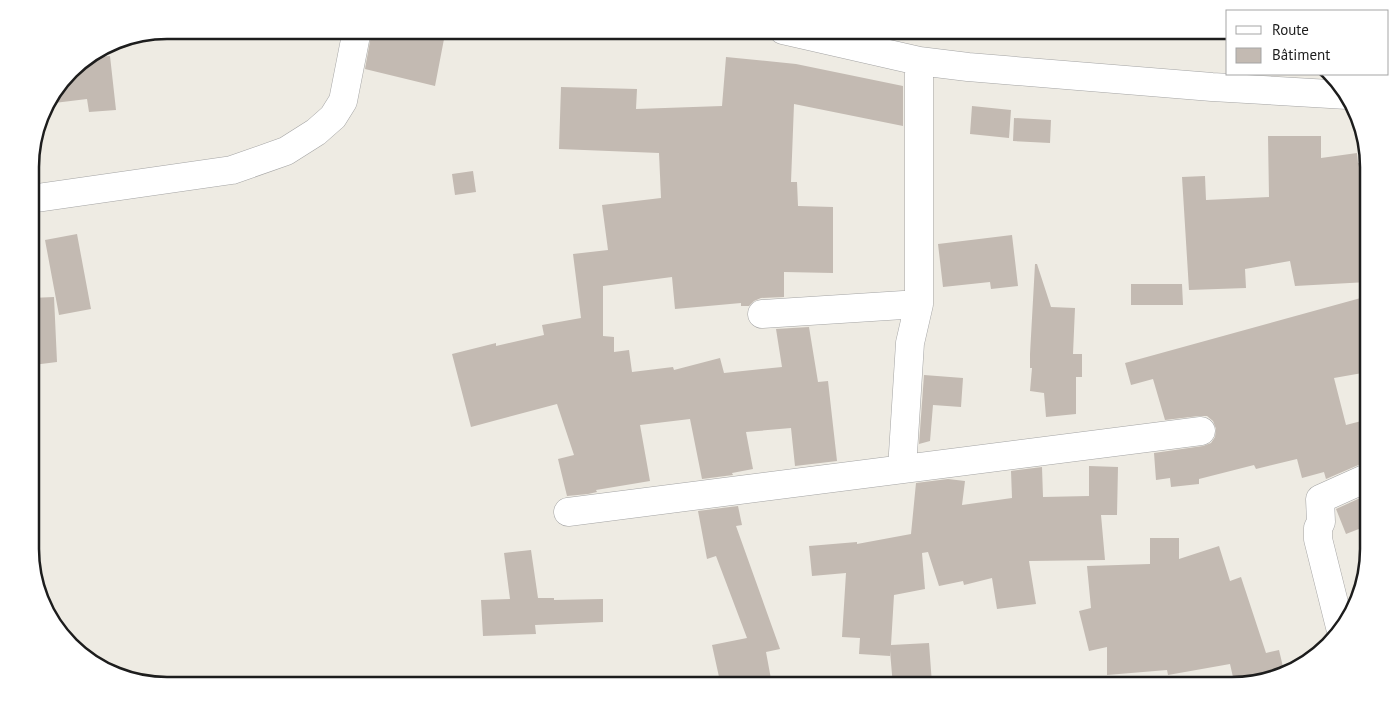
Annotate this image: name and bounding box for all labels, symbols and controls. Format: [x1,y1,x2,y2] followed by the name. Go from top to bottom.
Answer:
[1226,10,1389,75] legend
[1272,20,1309,39] text: Route
[1272,45,1330,64] text: Bâtiment

